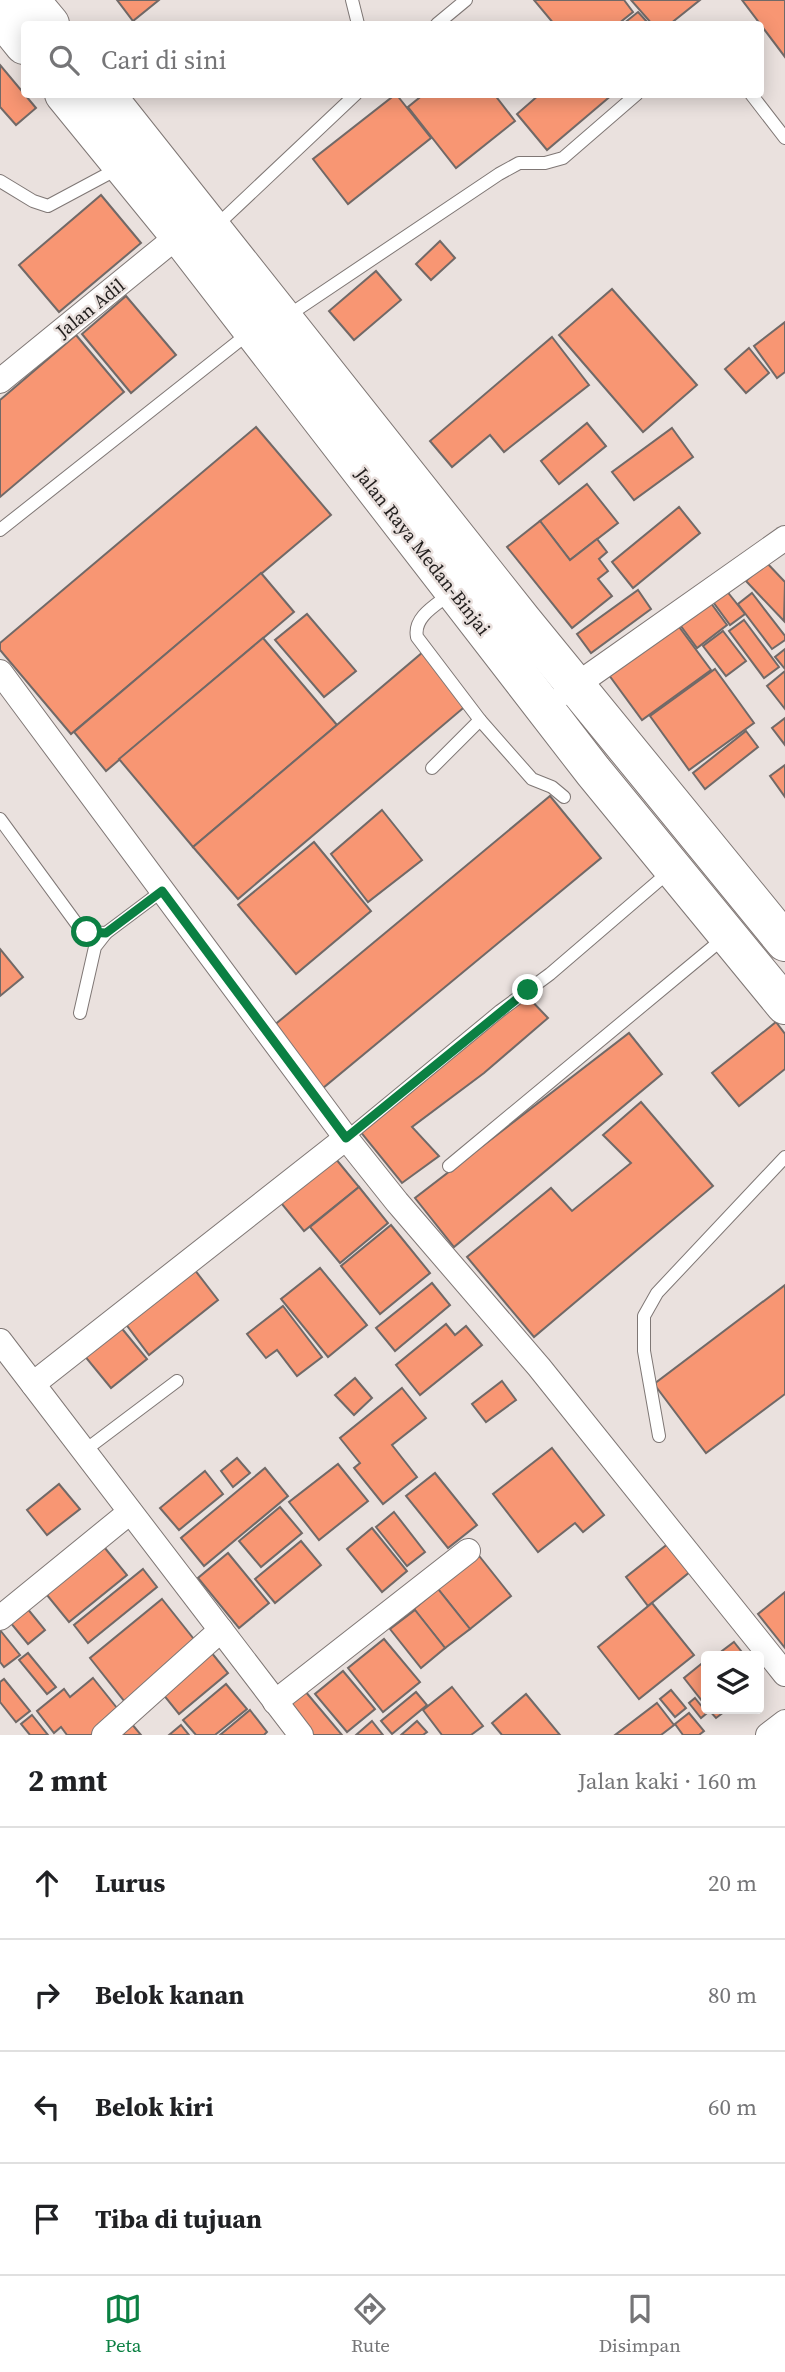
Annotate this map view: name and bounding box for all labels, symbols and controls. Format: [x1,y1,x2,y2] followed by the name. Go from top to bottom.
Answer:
[21,21,764,98] search box
[45,41,83,79] icon: search
[101,42,226,78] text: Cari di sini
[49,272,130,344] street label: Jalan Adil
[349,461,497,641] street label: Jalan Raya Medan-Binjai
[71,916,102,947] route start
[512,974,543,1005] route end
[701,1651,764,1714] map controls
[701,1651,764,1714] button: layers
[28,1760,107,1801] text: 2 mnt
[578,1765,757,1797] text: Jalan kaki · 160 m
[28,1864,66,1902] icon: ahead
[95,1865,165,1901] text: Lurus
[708,1867,757,1899] text: 20 m
[28,1976,66,2014] icon: right
[95,1977,244,2013] text: Belok kanan
[708,1979,757,2011] text: 80 m
[28,2088,66,2126] icon: left
[95,2089,213,2125] text: Belok kiri
[708,2091,757,2123] text: 60 m
[28,2200,66,2238] icon: arrive
[95,2201,262,2237] text: Tiba di tujuan
[104,2290,142,2358] tab: Peta
[351,2290,390,2358] tab: Rute
[599,2290,681,2358] tab: Disimpan

